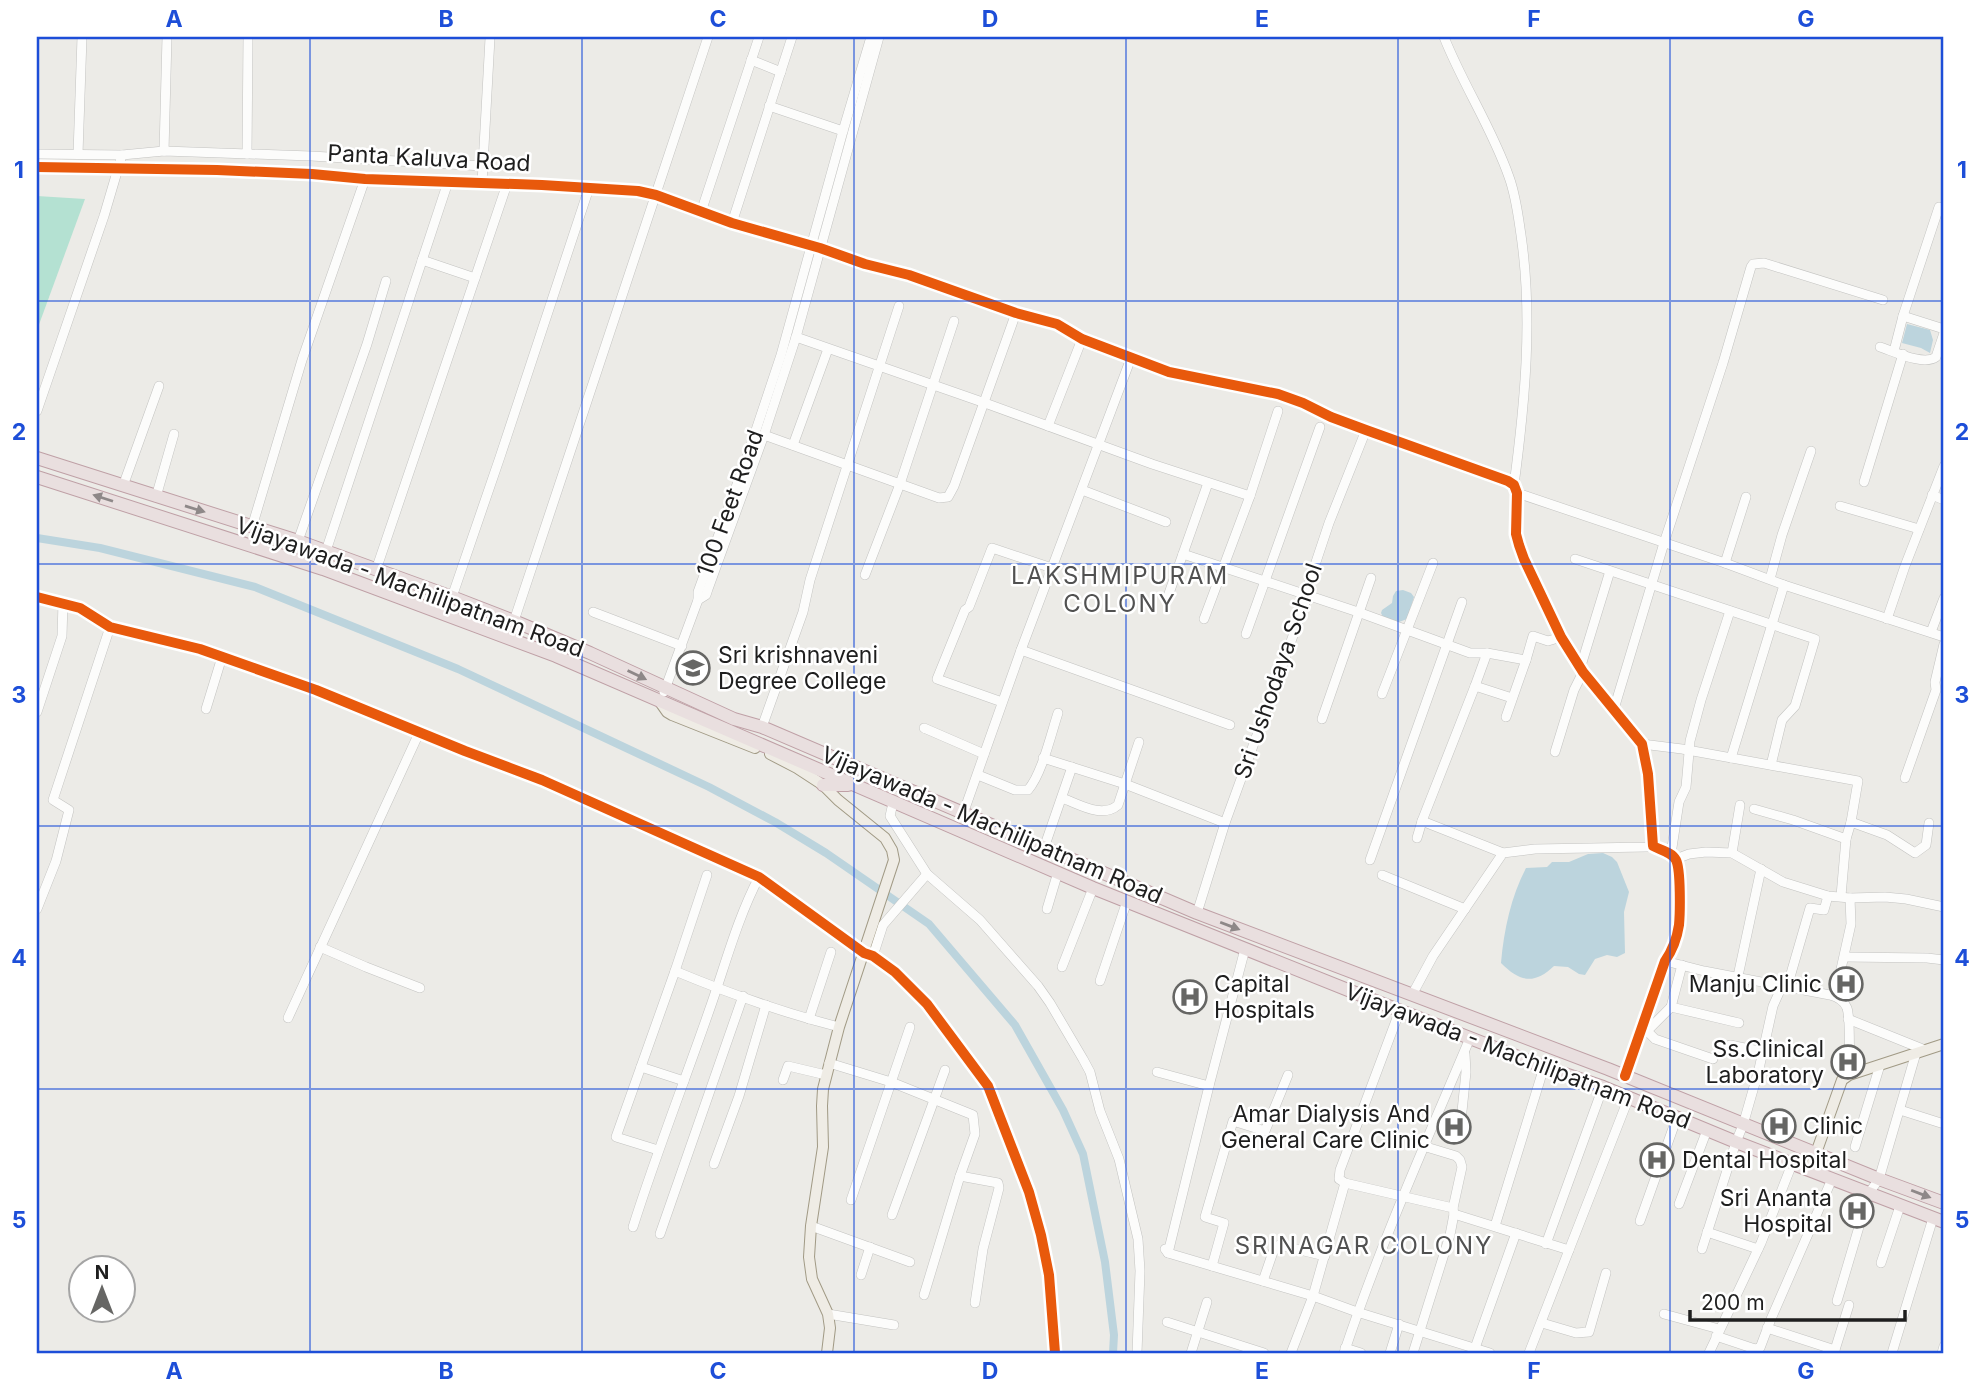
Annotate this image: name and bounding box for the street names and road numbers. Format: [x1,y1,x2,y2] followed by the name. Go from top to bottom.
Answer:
[327,139,531,177] street label: Panta Kaluva Road
[691,426,769,580] street label: 100 Feet Road
[232,511,588,663] street label: Vijayawada - Machilipatnam Road
[1228,560,1328,782] street label: Sri Ushodaya School
[817,740,1167,910] street label: Vijayawada - Machilipatnam Road
[1341,977,1695,1135] street label: Vijayawada - Machilipatnam Road

